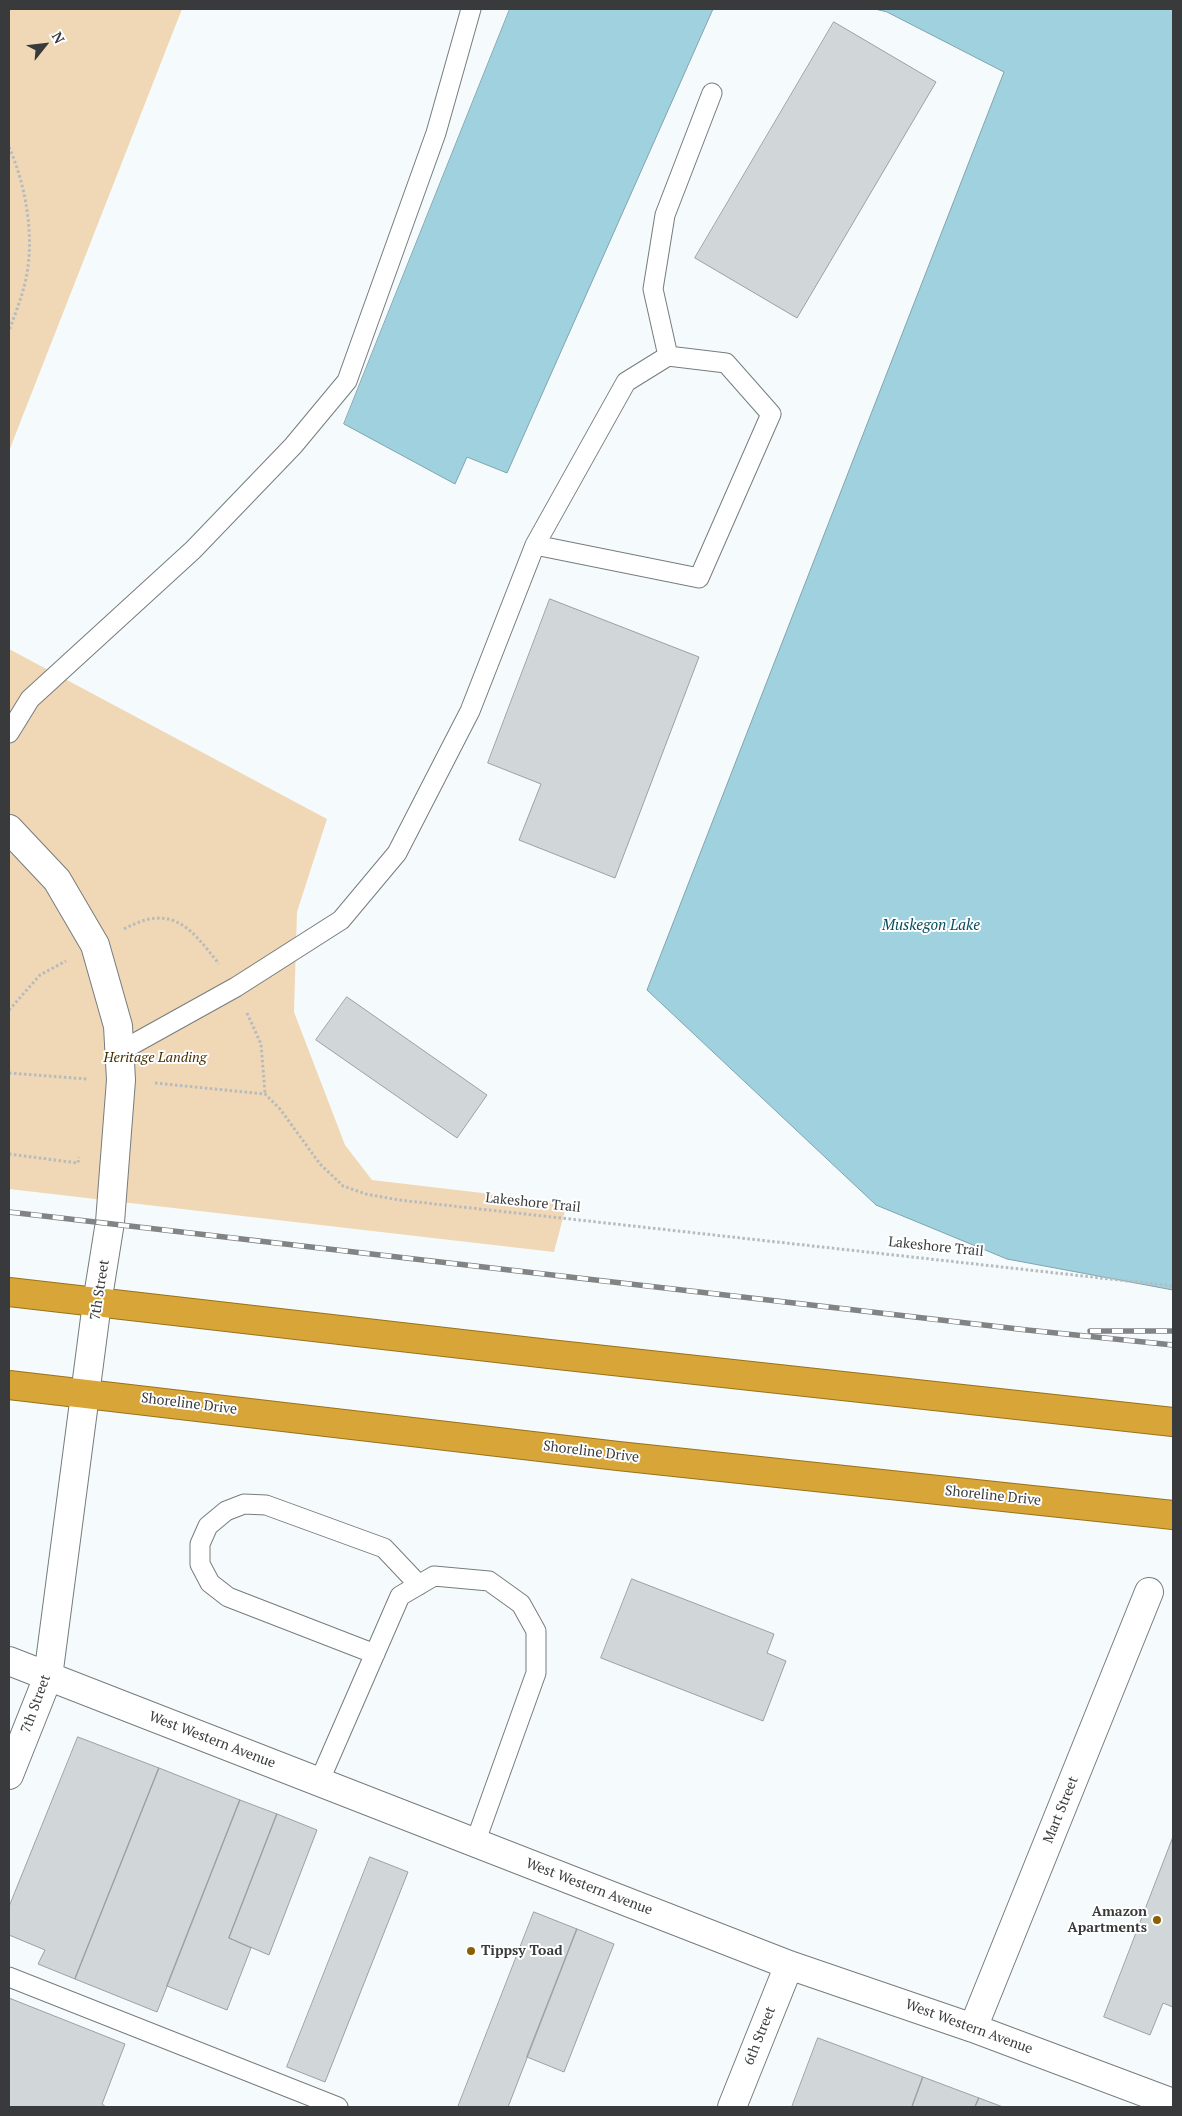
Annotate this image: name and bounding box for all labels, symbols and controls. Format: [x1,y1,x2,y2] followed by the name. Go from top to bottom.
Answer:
[20,20,70,70] north arrow
[48,28,69,47] text: N
[882,917,980,935] water label: Muskegon Lake
[103,1050,207,1066] park label: Heritage Landing
[484,1190,582,1216] street label: Lakeshore Trail
[887,1234,985,1260] street label: Lakeshore Trail
[87,1259,113,1321] street label: 7th Street
[140,1390,238,1418] street label: Shoreline Drive
[542,1438,640,1466] street label: Shoreline Drive
[944,1483,1042,1509] street label: Shoreline Drive
[18,1672,54,1736] street label: 7th Street
[146,1708,278,1772] street label: West Western Avenue
[1040,1774,1082,1846] street label: Mart Street
[523,1855,655,1919] street label: West Western Avenue
[1067,1904,1147,1936] place label: Amazon Apartments
[1151,1914,1163,1926] marker: Amazon Apartments
[481,1943,563,1959] place label: Tippsy Toad
[465,1945,477,1957] marker: Tippsy Toad
[903,1996,1035,2058] street label: West Western Avenue
[741,2004,779,2068] street label: 6th Street

